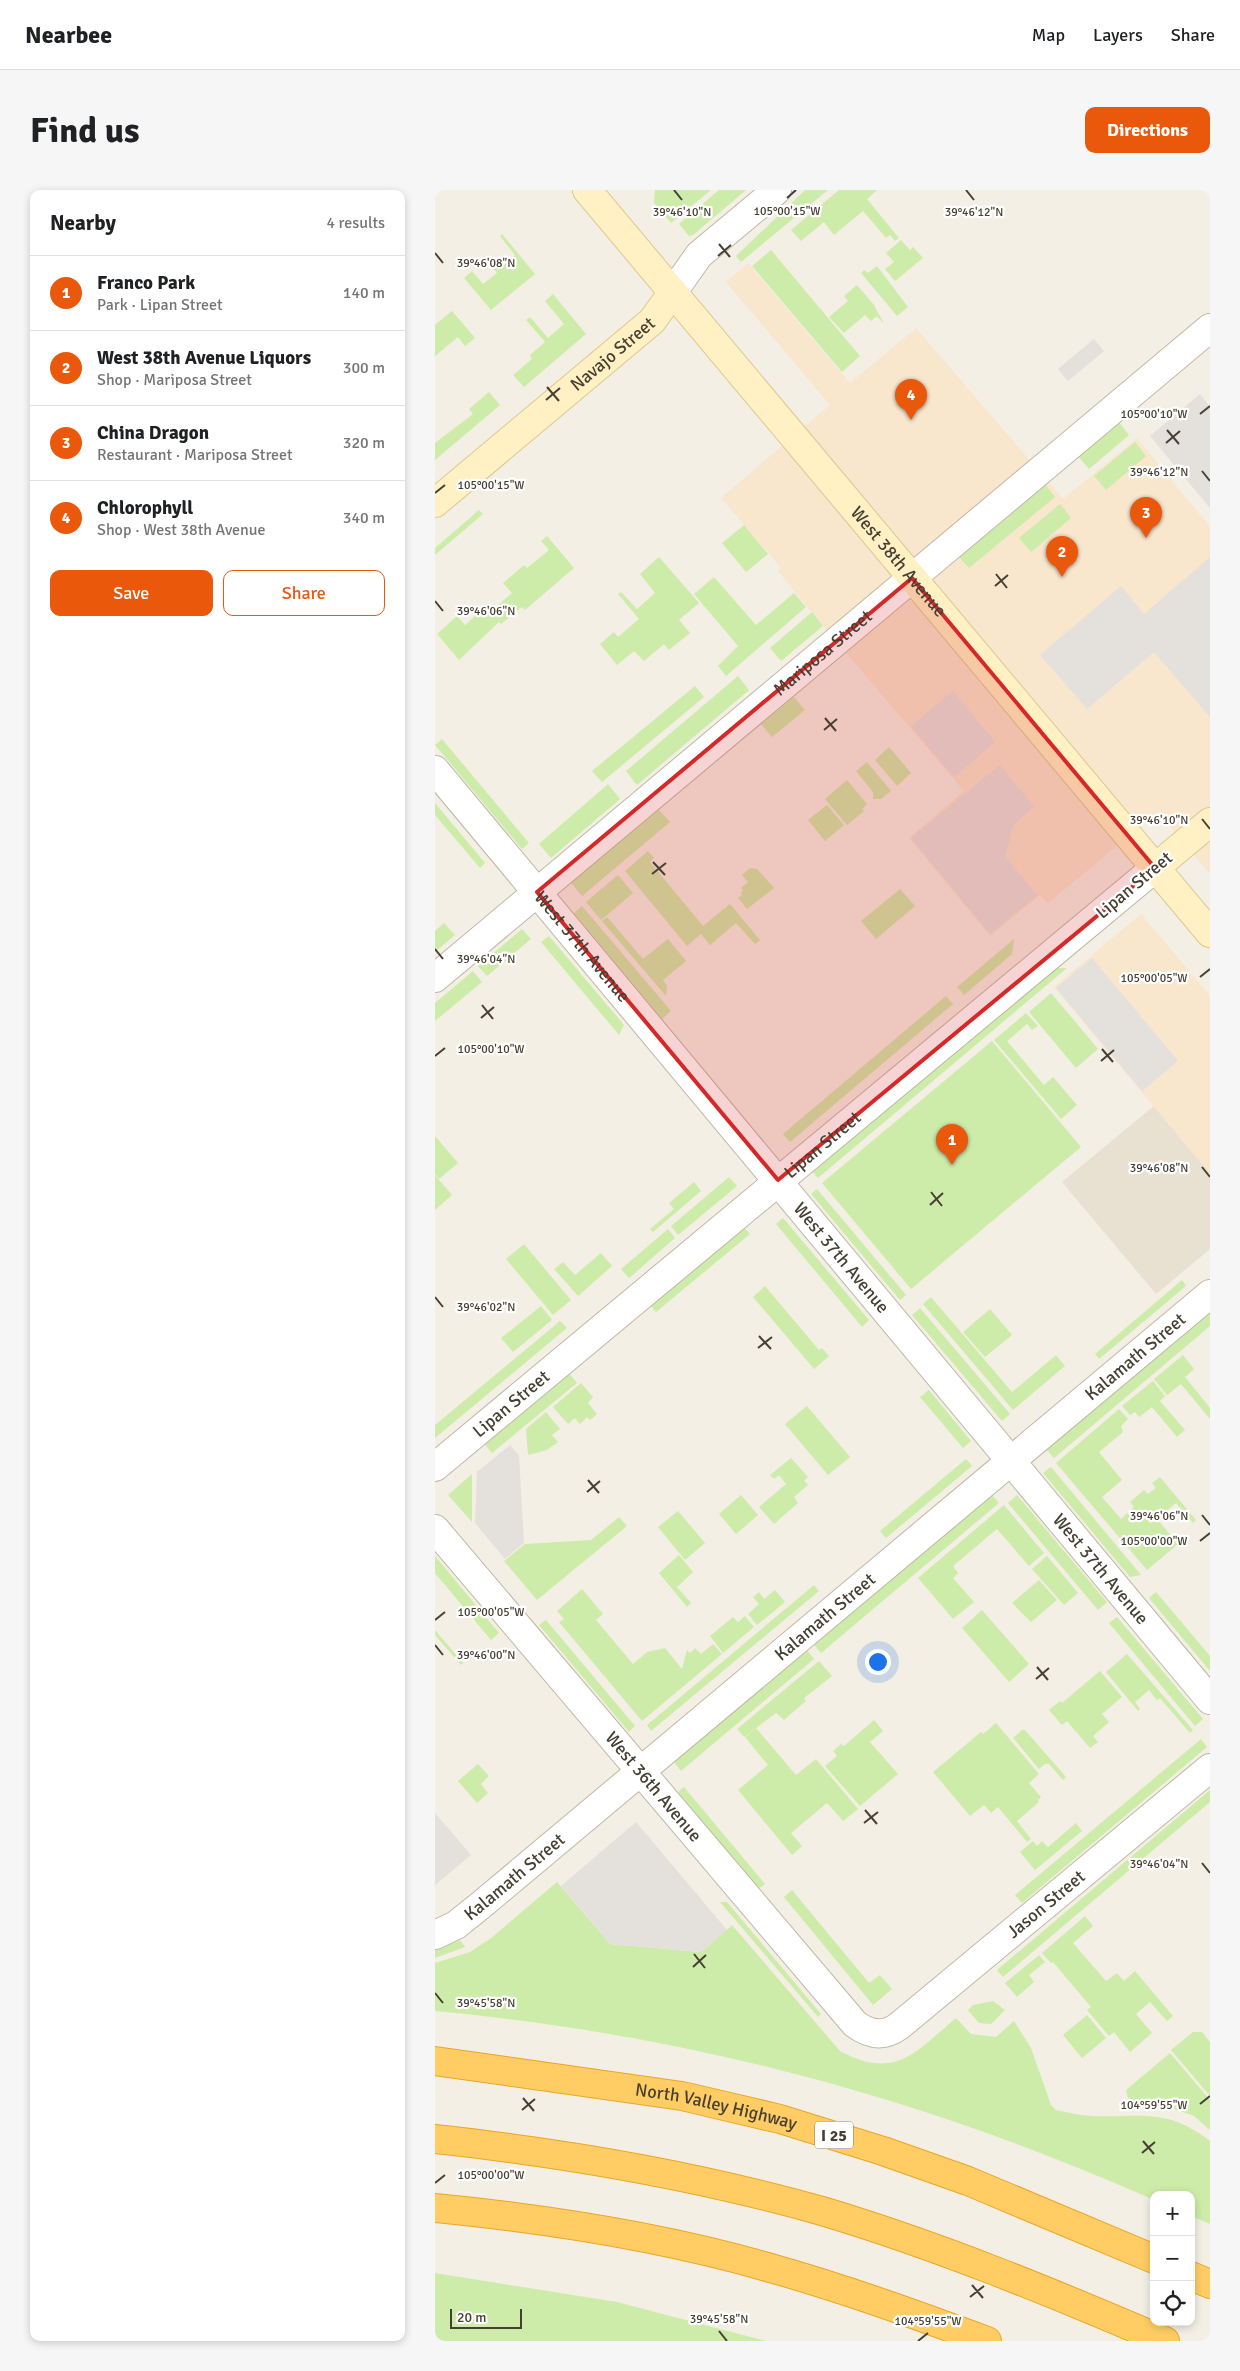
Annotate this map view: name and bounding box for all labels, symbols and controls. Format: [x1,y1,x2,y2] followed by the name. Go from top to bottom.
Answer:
[25,20,112,50] text: Nearbee
[1032,24,1065,46] text: Map
[1093,24,1143,46] text: Layers
[1171,24,1215,46] text: Share
[1085,107,1210,153] button: Directions
[30,109,140,152] text: Find us
[753,204,821,219] text: 105°00'15"W
[653,205,711,220] text: 39°46'10"N
[945,205,1003,220] text: 39°46'12"N
[50,210,116,236] text: Nearby
[326,213,385,233] text: 4 results
[457,256,515,271] text: 39°46'08"N
[97,271,195,295] text: Franco Park
[62,283,70,303] text: 1
[343,283,385,303] text: 140 m
[97,295,223,315] text: Park · Lipan Street
[566,312,660,396] street label: Navajo Street
[97,346,311,370] text: West 38th Avenue Liquors
[62,358,70,378] text: 2
[343,358,385,378] text: 300 m
[97,370,252,390] text: Shop · Mariposa Street
[895,379,927,420] pin: 4
[1120,407,1188,422] text: 105°00'10"W
[97,421,209,445] text: China Dragon
[62,433,70,453] text: 3
[343,433,385,453] text: 320 m
[97,445,293,465] text: Restaurant · Mariposa Street
[1130,465,1188,480] text: 39°46'12"N
[457,478,525,493] text: 105°00'15"W
[97,496,193,520] text: Chlorophyll
[1130,497,1162,538] pin: 3
[846,502,951,621] street label: West 38th Avenue
[62,508,70,528] text: 4
[343,508,385,528] text: 340 m
[97,520,266,540] text: Shop · West 38th Avenue
[1046,536,1078,577] pin: 2
[50,570,213,616] button: Save
[223,570,385,616] button: Share
[457,604,515,619] text: 39°46'06"N
[769,605,877,701] street label: Mariposa Street
[1130,813,1188,828] text: 39°46'10"N
[1091,847,1177,923] street label: Lipan Street
[530,887,635,1007] street label: West 37th Avenue
[457,952,515,967] text: 39°46'04"N
[1120,971,1188,986] text: 105°00'05"W
[457,1042,525,1057] text: 105°00'10"W
[780,1106,865,1183] street label: Lipan Street
[936,1124,968,1165] pin: 1
[1130,1161,1188,1176] text: 39°46'08"N
[789,1198,894,1318] street label: West 37th Avenue
[457,1300,515,1315] text: 39°46'02"N
[1080,1308,1190,1405] street label: Kalamath Street
[468,1365,554,1442] street label: Lipan Street
[1048,1509,1153,1629] street label: West 37th Avenue
[1130,1509,1188,1524] text: 39°46'06"N
[1120,1534,1188,1549] text: 105°00'00"W
[770,1568,880,1665] street label: Kalamath Street
[457,1605,525,1620] text: 105°00'05"W
[457,1648,515,1663] text: 39°46'00"N
[865,1649,891,1675] your location
[601,1727,707,1846] street label: West 36th Avenue
[460,1828,569,1925] street label: Kalamath Street
[1130,1857,1188,1872] text: 39°46'04"N
[1003,1865,1090,1943] street label: Jason Street
[457,1996,515,2011] text: 39°45'58"N
[634,2079,800,2135] street label: North Valley Highway
[1120,2098,1188,2113] text: 104°59'55"W
[815,2122,853,2148] road number: I 25
[457,2168,525,2183] text: 105°00'00"W
[1150,2191,1195,2326] map controls
[1150,2191,1195,2236] button: +
[1150,2236,1195,2281] button: −
[1150,2281,1195,2326] button: locate
[450,2306,523,2329] scale bar
[457,2309,486,2326] text: 20 m
[690,2312,748,2327] text: 39°45'58"N
[894,2314,962,2329] text: 104°59'55"W

